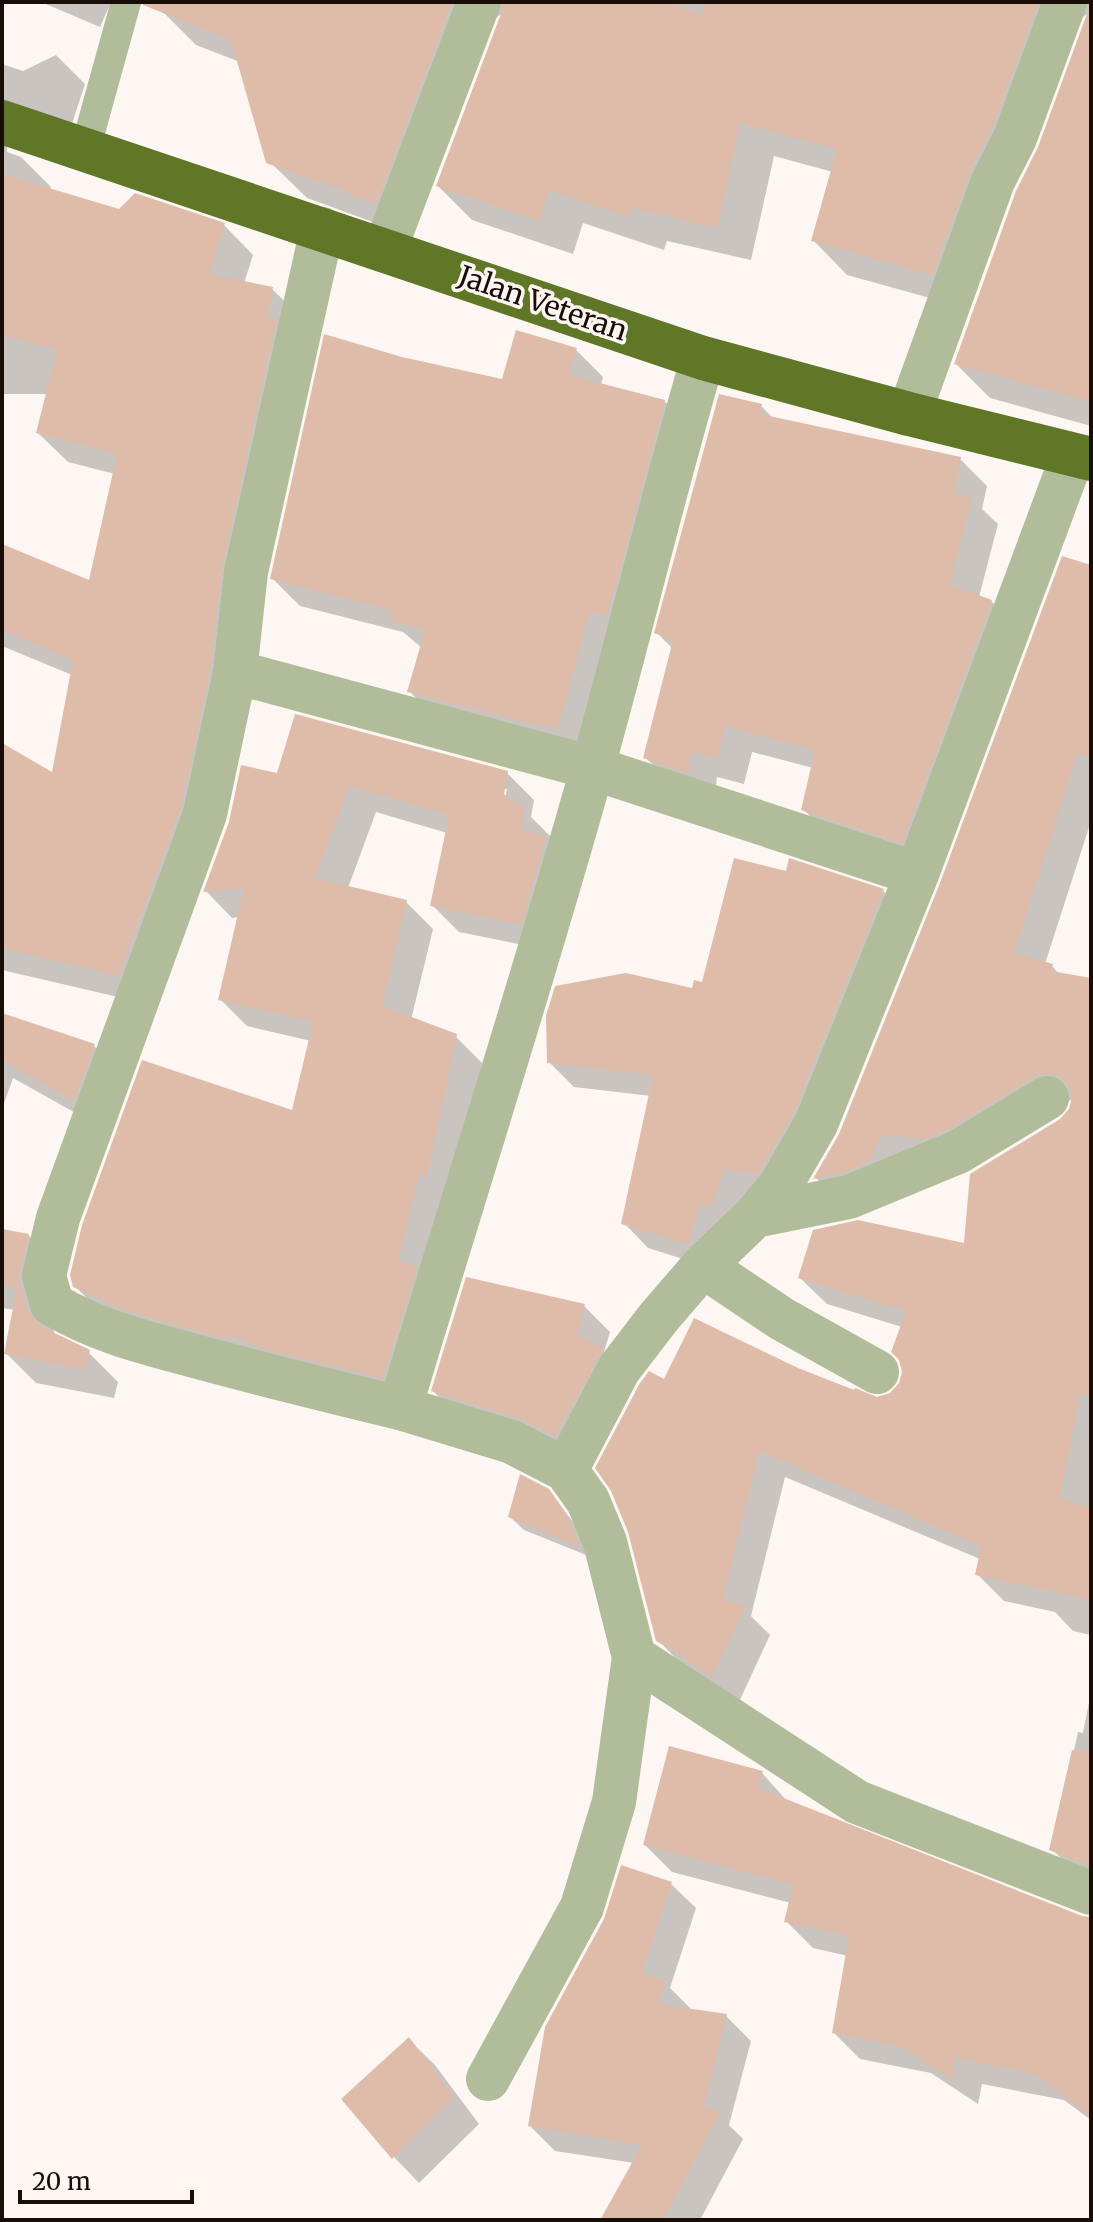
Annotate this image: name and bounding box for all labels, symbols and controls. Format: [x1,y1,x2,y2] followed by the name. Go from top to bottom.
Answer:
[453,257,632,349] street label: Jalan Veteran
[20,2154,192,2204] scale bar
[32,2166,91,2197] text: 20 m

